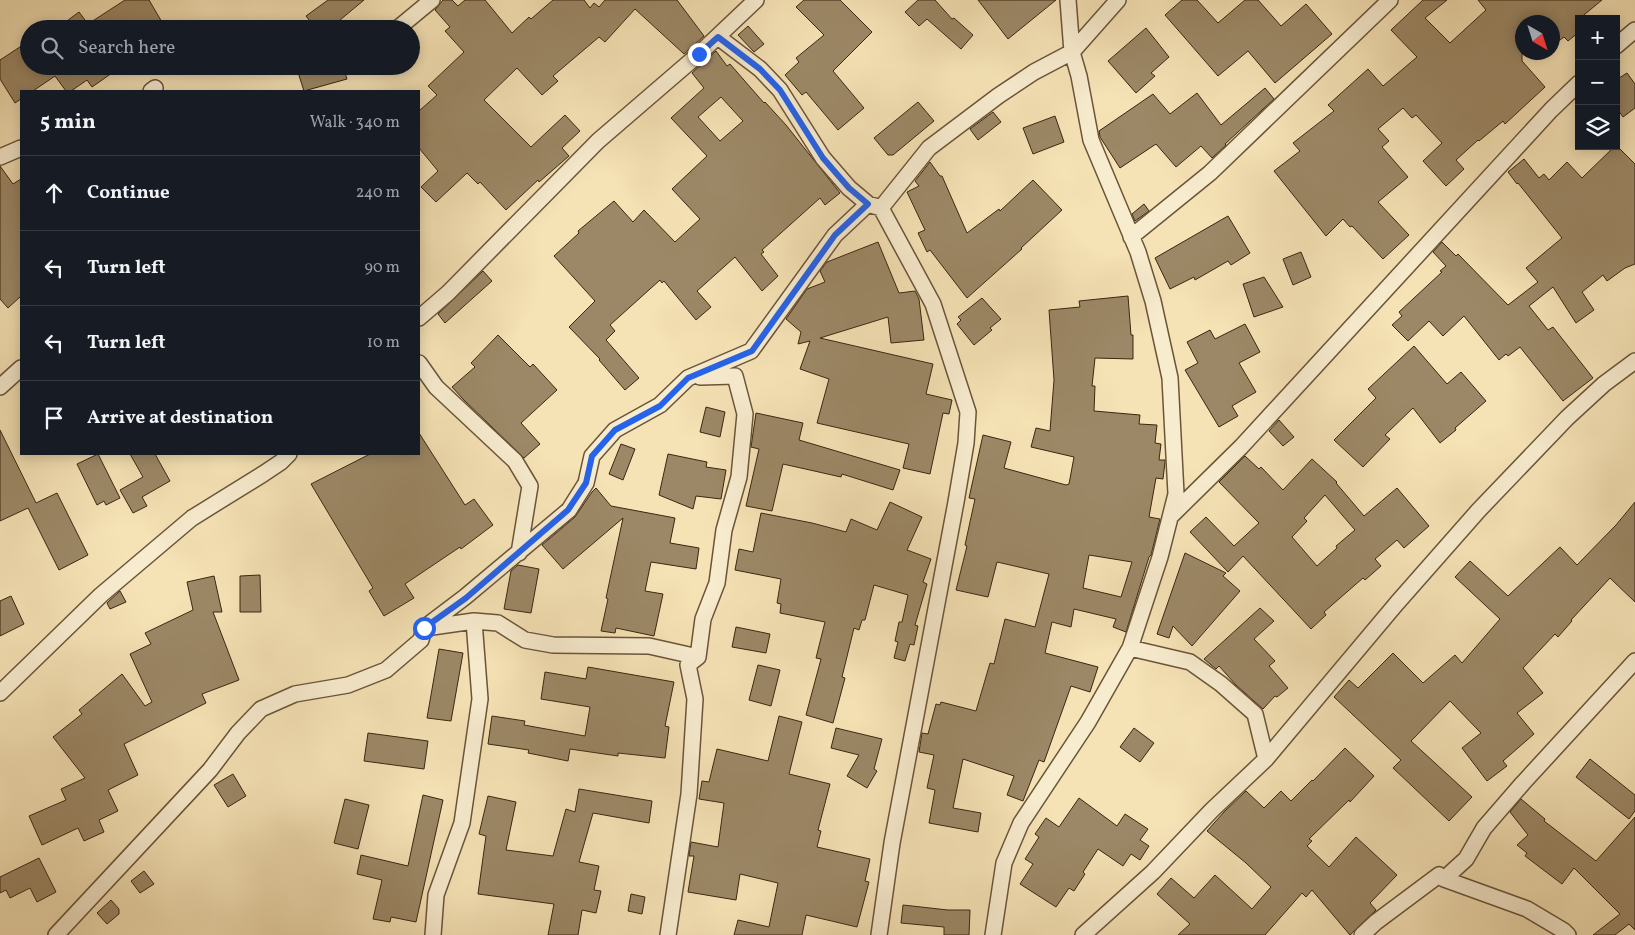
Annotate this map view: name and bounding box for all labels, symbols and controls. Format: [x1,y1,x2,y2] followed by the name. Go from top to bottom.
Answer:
[1515,15,1560,60] north arrow
[1575,15,1620,150] map controls
[1575,15,1620,60] button: +
[20,20,420,75] search box
[38,34,66,62] icon: search
[78,35,175,61] text: Search here
[688,43,711,66] route end
[1575,60,1620,105] button: −
[1575,105,1620,150] button: layers
[40,108,96,137] text: 5 min
[310,112,400,134] text: Walk · 340 m
[40,179,68,207] icon: ahead
[87,180,170,206] text: Continue
[356,182,400,204] text: 240 m
[40,254,68,282] icon: left
[87,255,166,281] text: Turn left
[364,257,400,279] text: 90 m
[40,329,68,357] icon: left
[87,330,166,356] text: Turn left
[367,332,400,354] text: 10 m
[40,404,68,432] icon: arrive
[87,405,273,431] text: Arrive at destination
[413,617,436,640] route start

